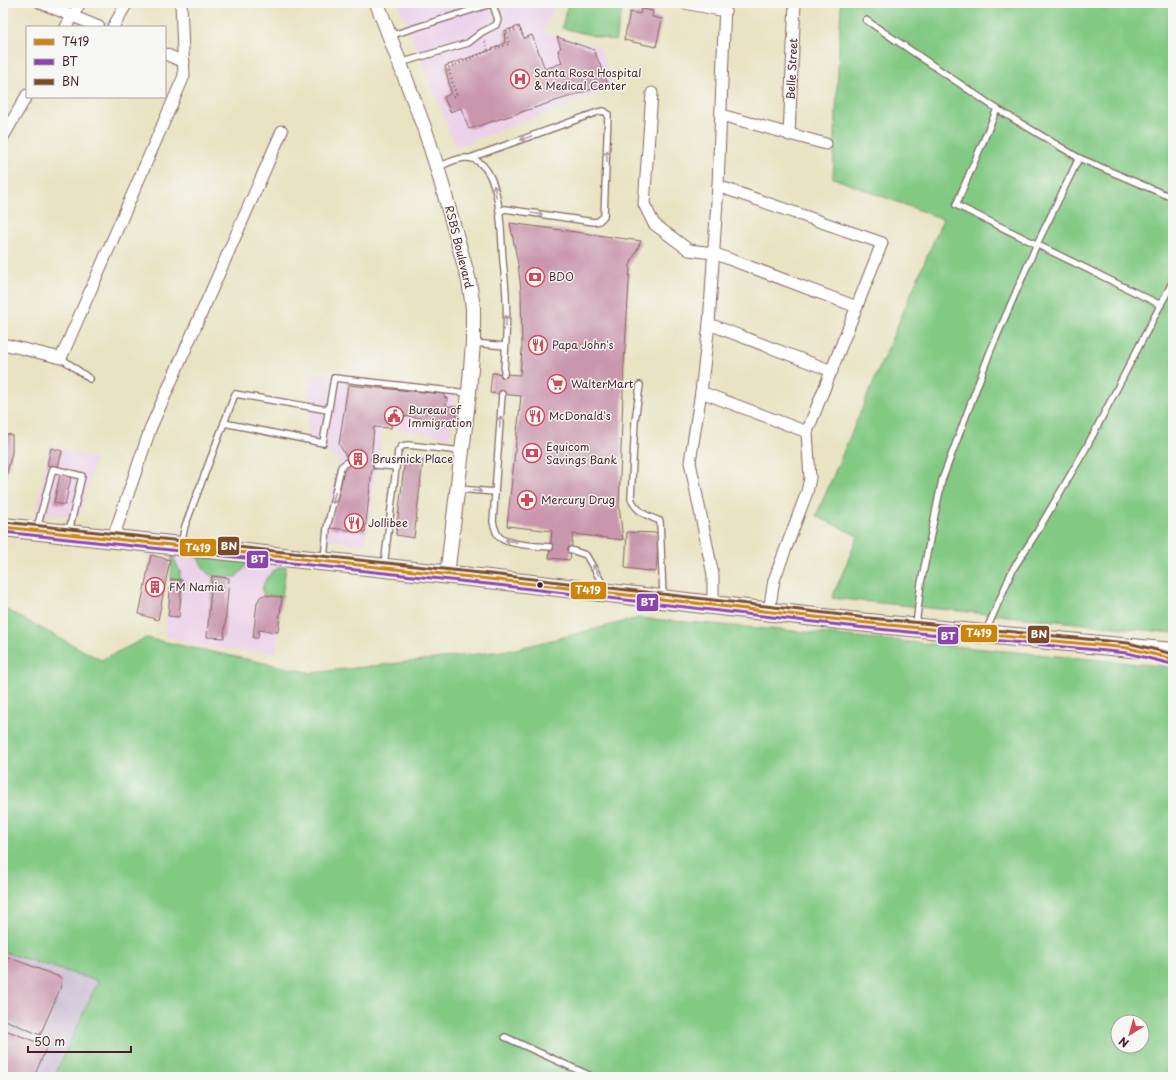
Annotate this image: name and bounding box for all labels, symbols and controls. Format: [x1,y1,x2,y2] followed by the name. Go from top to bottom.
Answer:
[26,26,166,98] legend
[62,32,89,50] text: T419
[781,37,802,100] street label: Belle Street
[62,52,79,70] text: BT
[534,64,641,94] place label: Santa Rosa Hospital & Medical Center
[509,68,531,90] hospital icon: Santa Rosa Hospital & Medical Center
[62,72,79,90] text: BN
[521,134,533,142] one-way arrow
[603,150,610,163] one-way arrow
[491,185,499,198] one-way arrow
[441,204,478,290] street label: RSBS Boulevard
[530,210,543,218] one-way arrow
[524,266,546,288] bank icon: BDO
[549,268,574,285] place label: BDO
[502,315,510,328] one-way arrow
[527,334,549,356] restaurant icon: Papa John's
[552,336,614,353] place label: Papa John's
[546,373,568,395] supermarket icon: WalterMart
[571,375,634,392] place label: WalterMart
[408,401,472,431] place label: Bureau of Immigration
[383,405,405,427] public building icon: Bureau of Immigration
[524,405,546,427] restaurant icon: McDonald's
[549,407,611,424] place label: McDonald's
[497,416,504,429] one-way arrow
[546,438,617,468] place label: Equicom Savings Bank
[521,442,543,464] bank icon: Equicom Savings Bank
[347,448,369,470] building icon: Brusmick Place
[372,450,453,467] place label: Brusmick Place
[470,487,483,494] one-way arrow
[516,489,538,511] pharmacy icon: Mercury Drug
[541,491,615,508] place label: Mercury Drug
[329,492,337,505] one-way arrow
[343,512,365,534] restaurant icon: Jollibee
[368,514,408,531] place label: Jollibee
[217,536,240,556] line badge: BN
[221,537,237,554] text: BN
[505,537,518,545] one-way arrow
[179,538,217,557] line badge: T419
[185,539,211,556] text: T419
[246,550,269,569] line badge: BT
[251,550,266,567] text: BT
[591,564,599,576] one-way arrow
[144,576,166,598] building icon: FM Namia
[169,578,224,595] place label: FM Namia
[535,580,545,590] unlabelled marker
[570,581,607,600] line badge: T419
[575,581,601,598] text: T419
[636,593,659,612] line badge: BT
[641,593,656,610] text: BT
[960,624,998,643] line badge: T419
[966,624,992,641] text: T419
[1027,625,1050,644] line badge: BN
[1031,625,1047,642] text: BN
[937,626,959,645] line badge: BT
[941,627,956,644] text: BT
[1110,1014,1150,1054] north arrow
[28,1028,131,1054] scale bar
[34,1032,65,1050] text: 50 m
[1115,1033,1132,1052] text: N

